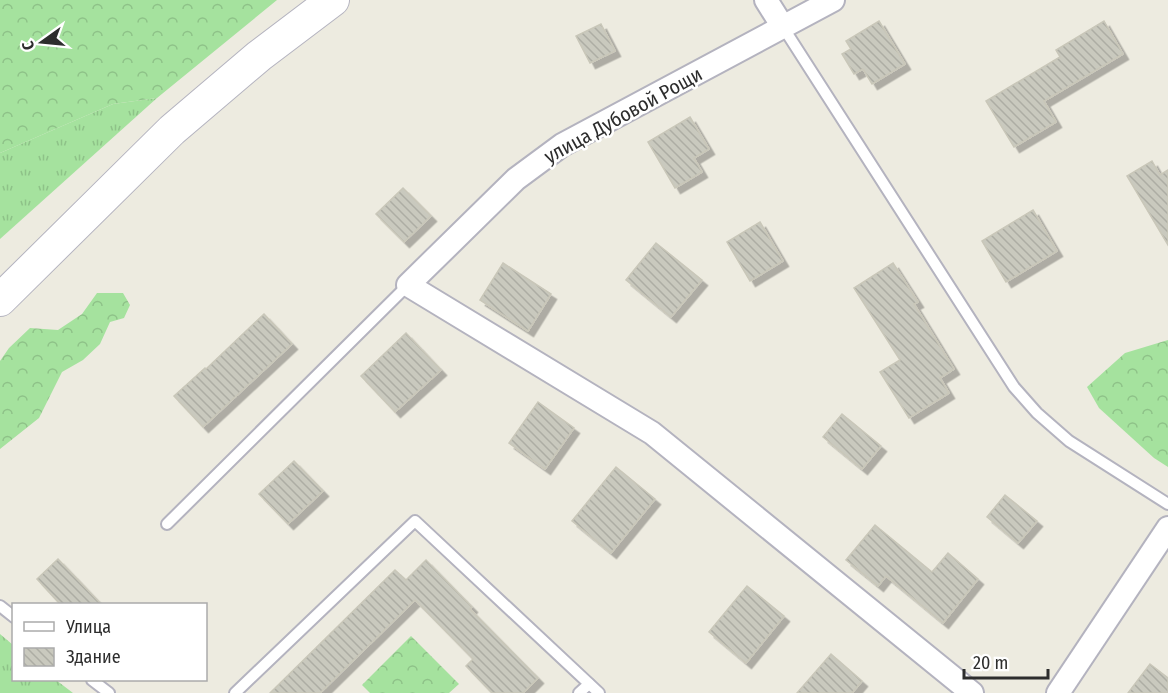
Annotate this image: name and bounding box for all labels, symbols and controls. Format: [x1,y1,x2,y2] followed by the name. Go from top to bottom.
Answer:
[12,12,72,72] north arrow
[18,39,38,52] text: С
[540,62,706,168] street label: улица Дубовой Рощи
[12,603,207,681] legend
[65,616,111,638] text: Улица
[964,642,1048,680] scale bar
[66,646,121,668] text: Здание
[973,652,1008,674] text: 20 m

